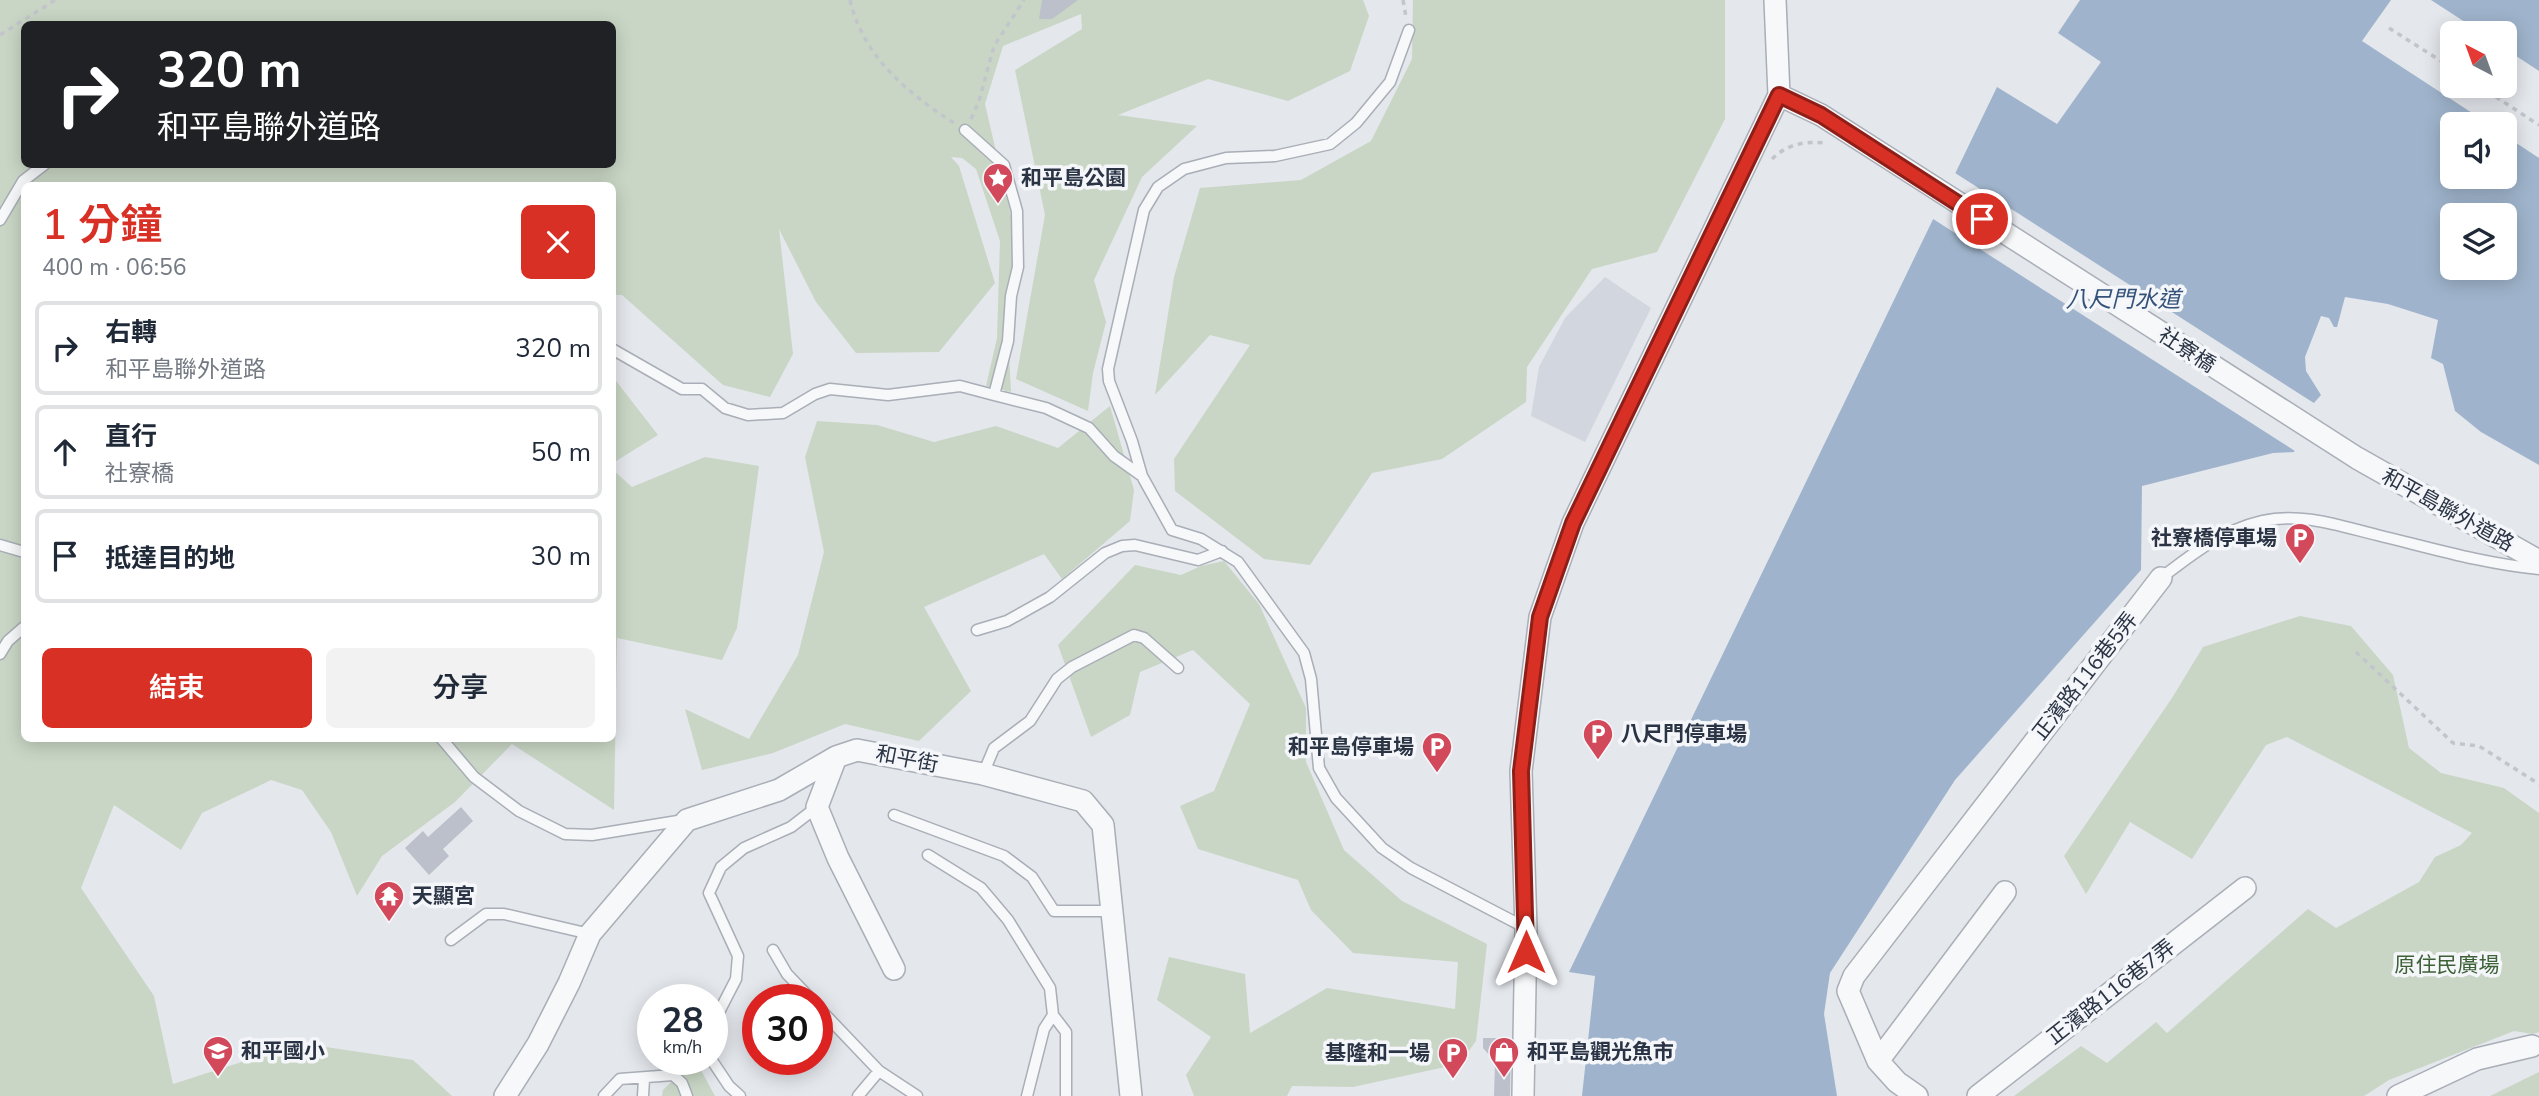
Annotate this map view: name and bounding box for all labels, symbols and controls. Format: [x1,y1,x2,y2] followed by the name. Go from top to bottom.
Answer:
[2440,21,2516,98] north arrow
[2440,21,2517,280] map controls
[157,37,301,104] text: 320 m
[42,49,133,140] icon: right
[157,106,381,149] text: 和平島聯外道路
[2440,112,2517,189] button: sound
[981,161,1015,205] place icon: 和平島公園
[1021,164,1126,192] place label: 和平島公園
[1952,189,2012,249] pin
[42,197,162,254] text: 1 分鐘
[1963,200,2001,238] icon: arrive
[2440,203,2517,280] button: layers
[521,205,595,279] button: close
[42,252,187,283] text: 400 m · 06:56
[2066,284,2184,315] water label: 八尺門水道
[105,315,157,350] text: 右轉
[2153,321,2221,379] street label: 社寮橋
[46,329,84,367] icon: right
[515,331,591,366] text: 320 m
[105,354,266,385] text: 和平島聯外道路
[105,419,157,454] text: 直行
[46,433,84,471] icon: ahead
[531,435,591,470] text: 50 m
[105,458,174,489] text: 社寮橋
[2377,462,2519,558] street label: 和平島聯外道路
[2283,521,2317,565] parking icon: 社寮橋停車場
[2151,524,2277,552] place label: 社寮橋停車場
[46,537,84,575] icon: arrive
[531,539,591,574] text: 30 m
[105,541,235,576] text: 抵達目的地
[2026,606,2144,746] street label: 正濱路116巷5弄
[42,648,312,728] button: 結束
[326,648,595,728] button: 分享
[1581,717,1615,761] parking icon: 八尺門停車場
[1621,720,1747,748] place label: 八尺門停車場
[1420,730,1454,774] parking icon: 和平島停車場
[1288,733,1414,761] place label: 和平島停車場
[873,739,941,779] street label: 和平街
[372,879,406,923] temple icon: 天顯宮
[412,882,475,910] place label: 天顯宮
[1489,915,1563,989] position arrow
[2041,933,2181,1051] street label: 正濱路116巷7弄
[2395,951,2500,979] park label: 原住民廣場
[742,984,833,1075] speed limit sign: 30
[661,997,704,1044] text: 28
[201,1034,235,1078] school or university icon: 和平國小
[663,1035,702,1059] text: km/h
[1487,1035,1521,1079] shop icon: 和平島觀光魚市
[1436,1036,1470,1080] parking icon: 基隆和一場
[241,1037,325,1065] place label: 和平國小
[1527,1038,1674,1066] place label: 和平島觀光魚市
[1325,1039,1430,1067] place label: 基隆和一場

